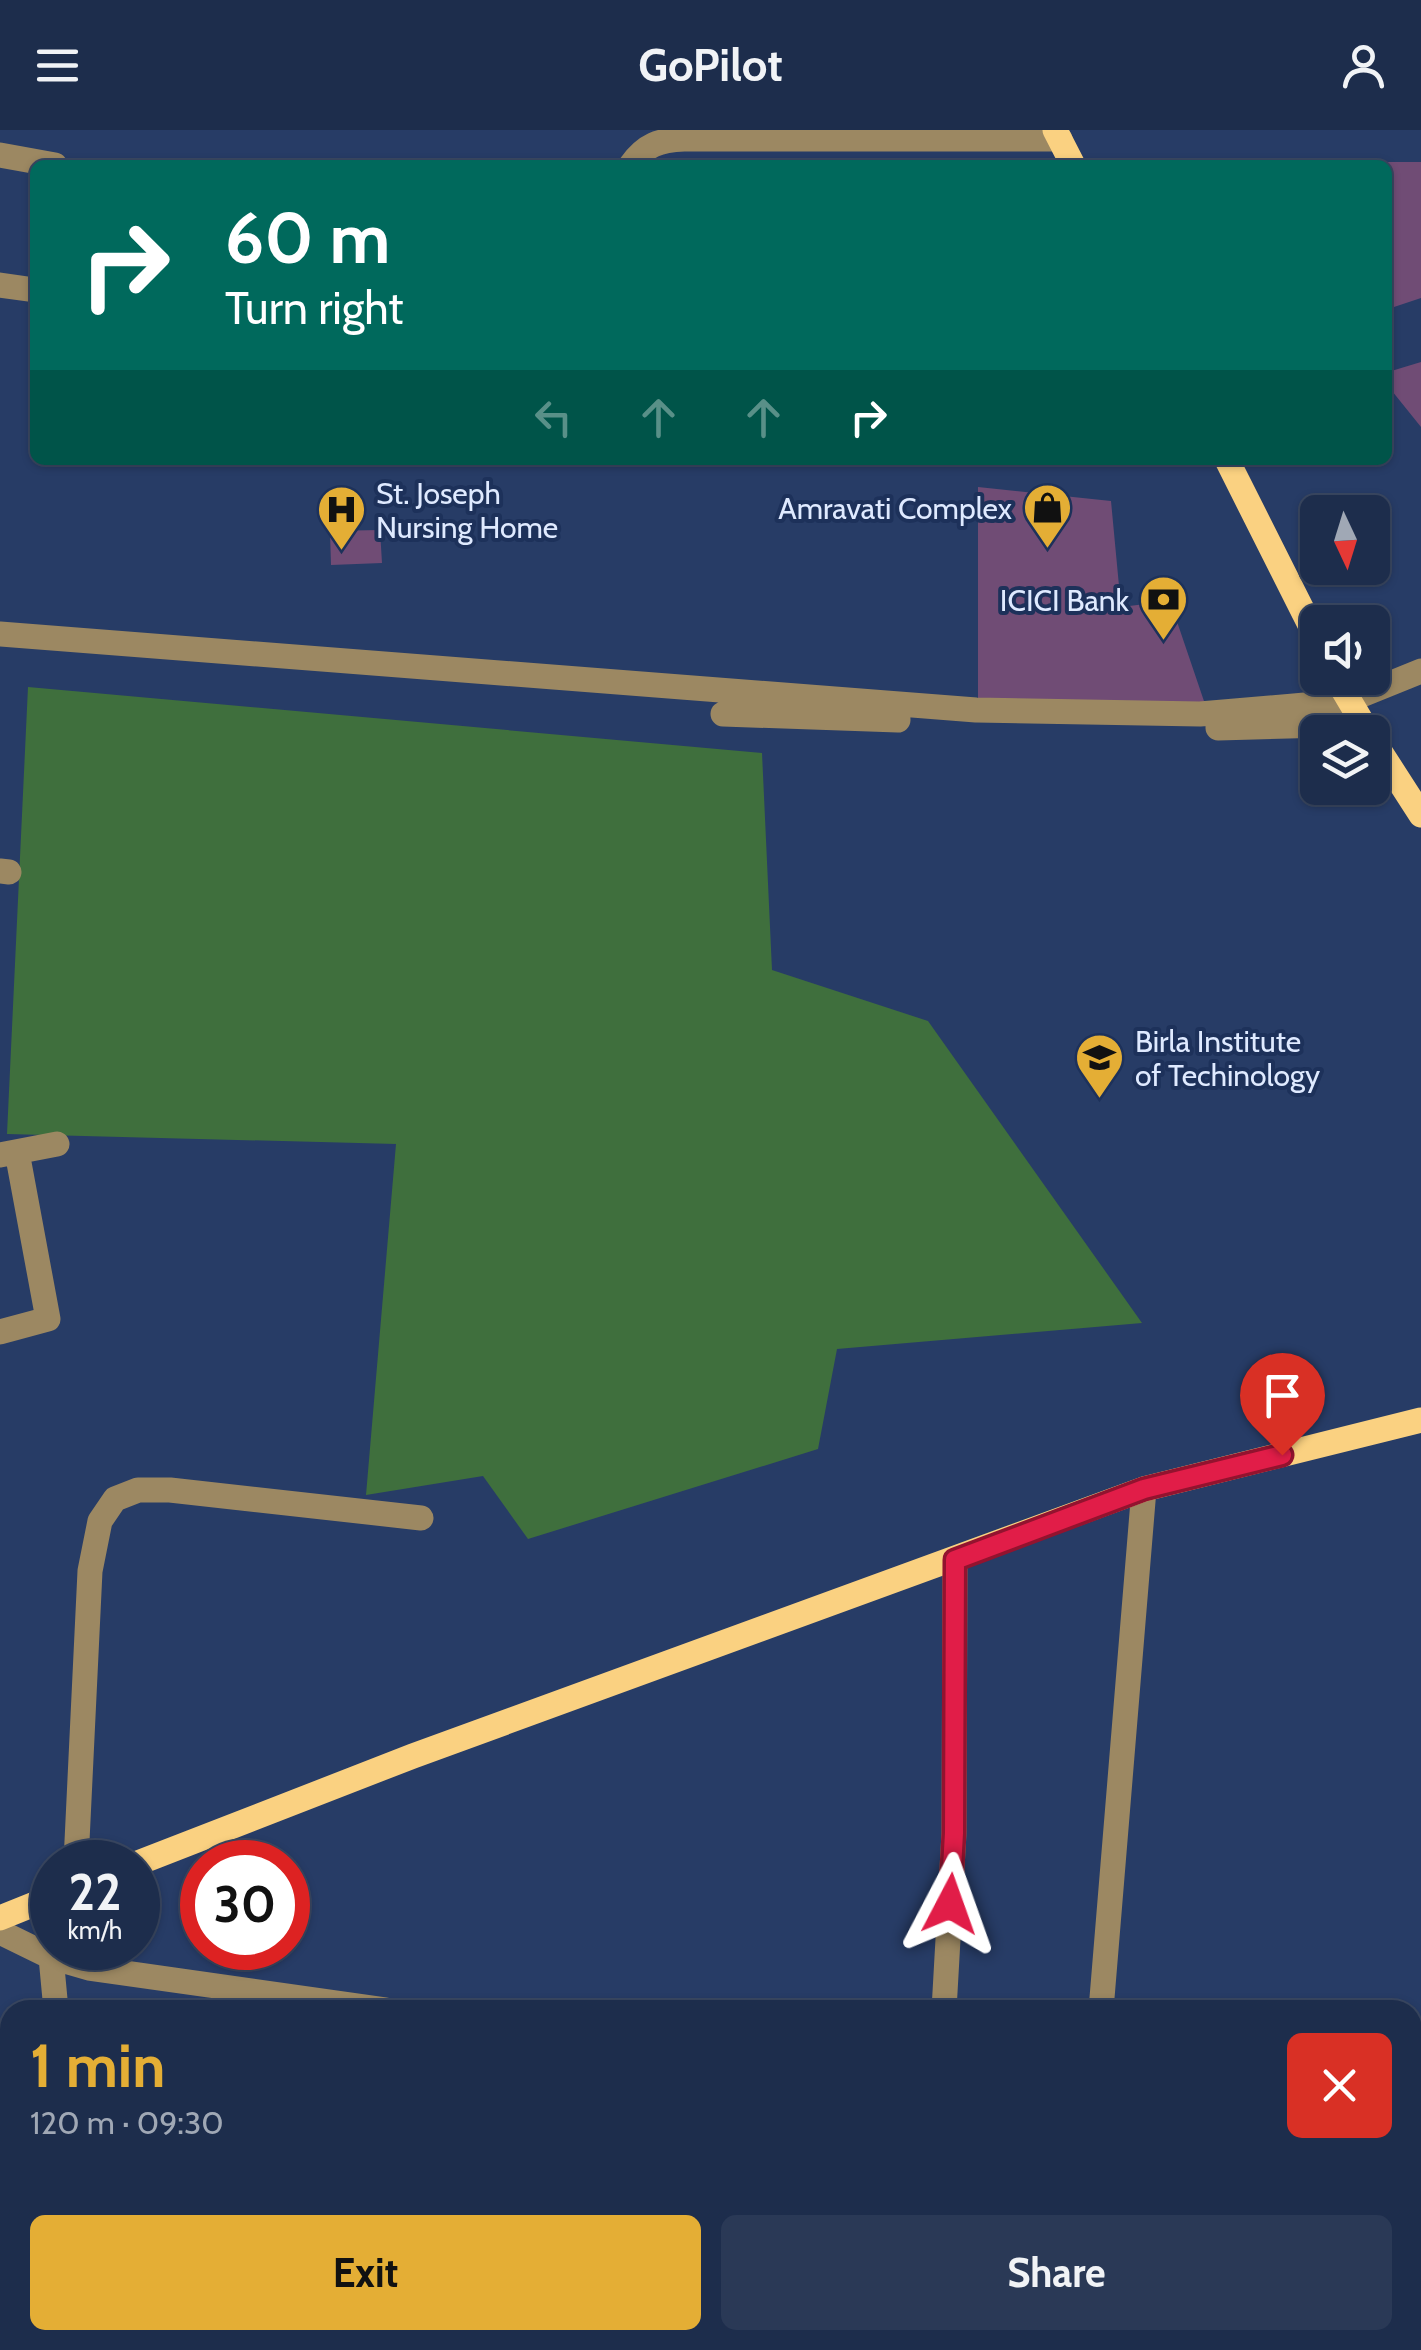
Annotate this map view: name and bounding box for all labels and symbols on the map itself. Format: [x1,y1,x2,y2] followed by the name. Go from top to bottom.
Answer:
[376,475,558,546] place label: St. Joseph Nursing Home
[1021,482,1073,550] shop icon: Amravati Complex
[315,484,367,552] hospital icon: St. Joseph Nursing Home
[778,490,1012,527] place label: Amravati Complex
[1300,495,1390,585] north arrow
[1138,574,1190,642] bank icon: ICICI Bank
[1000,582,1130,619] place label: ICICI Bank
[1135,1023,1320,1094] place label: Birla Institute of Techinology
[1074,1032,1126,1100] school or university icon: Birla Institute of Techinology
[1240,1353,1325,1456] pin
[180,1840,310,1970] speed limit sign: 30
[898,1852,1002,1956] position arrow

